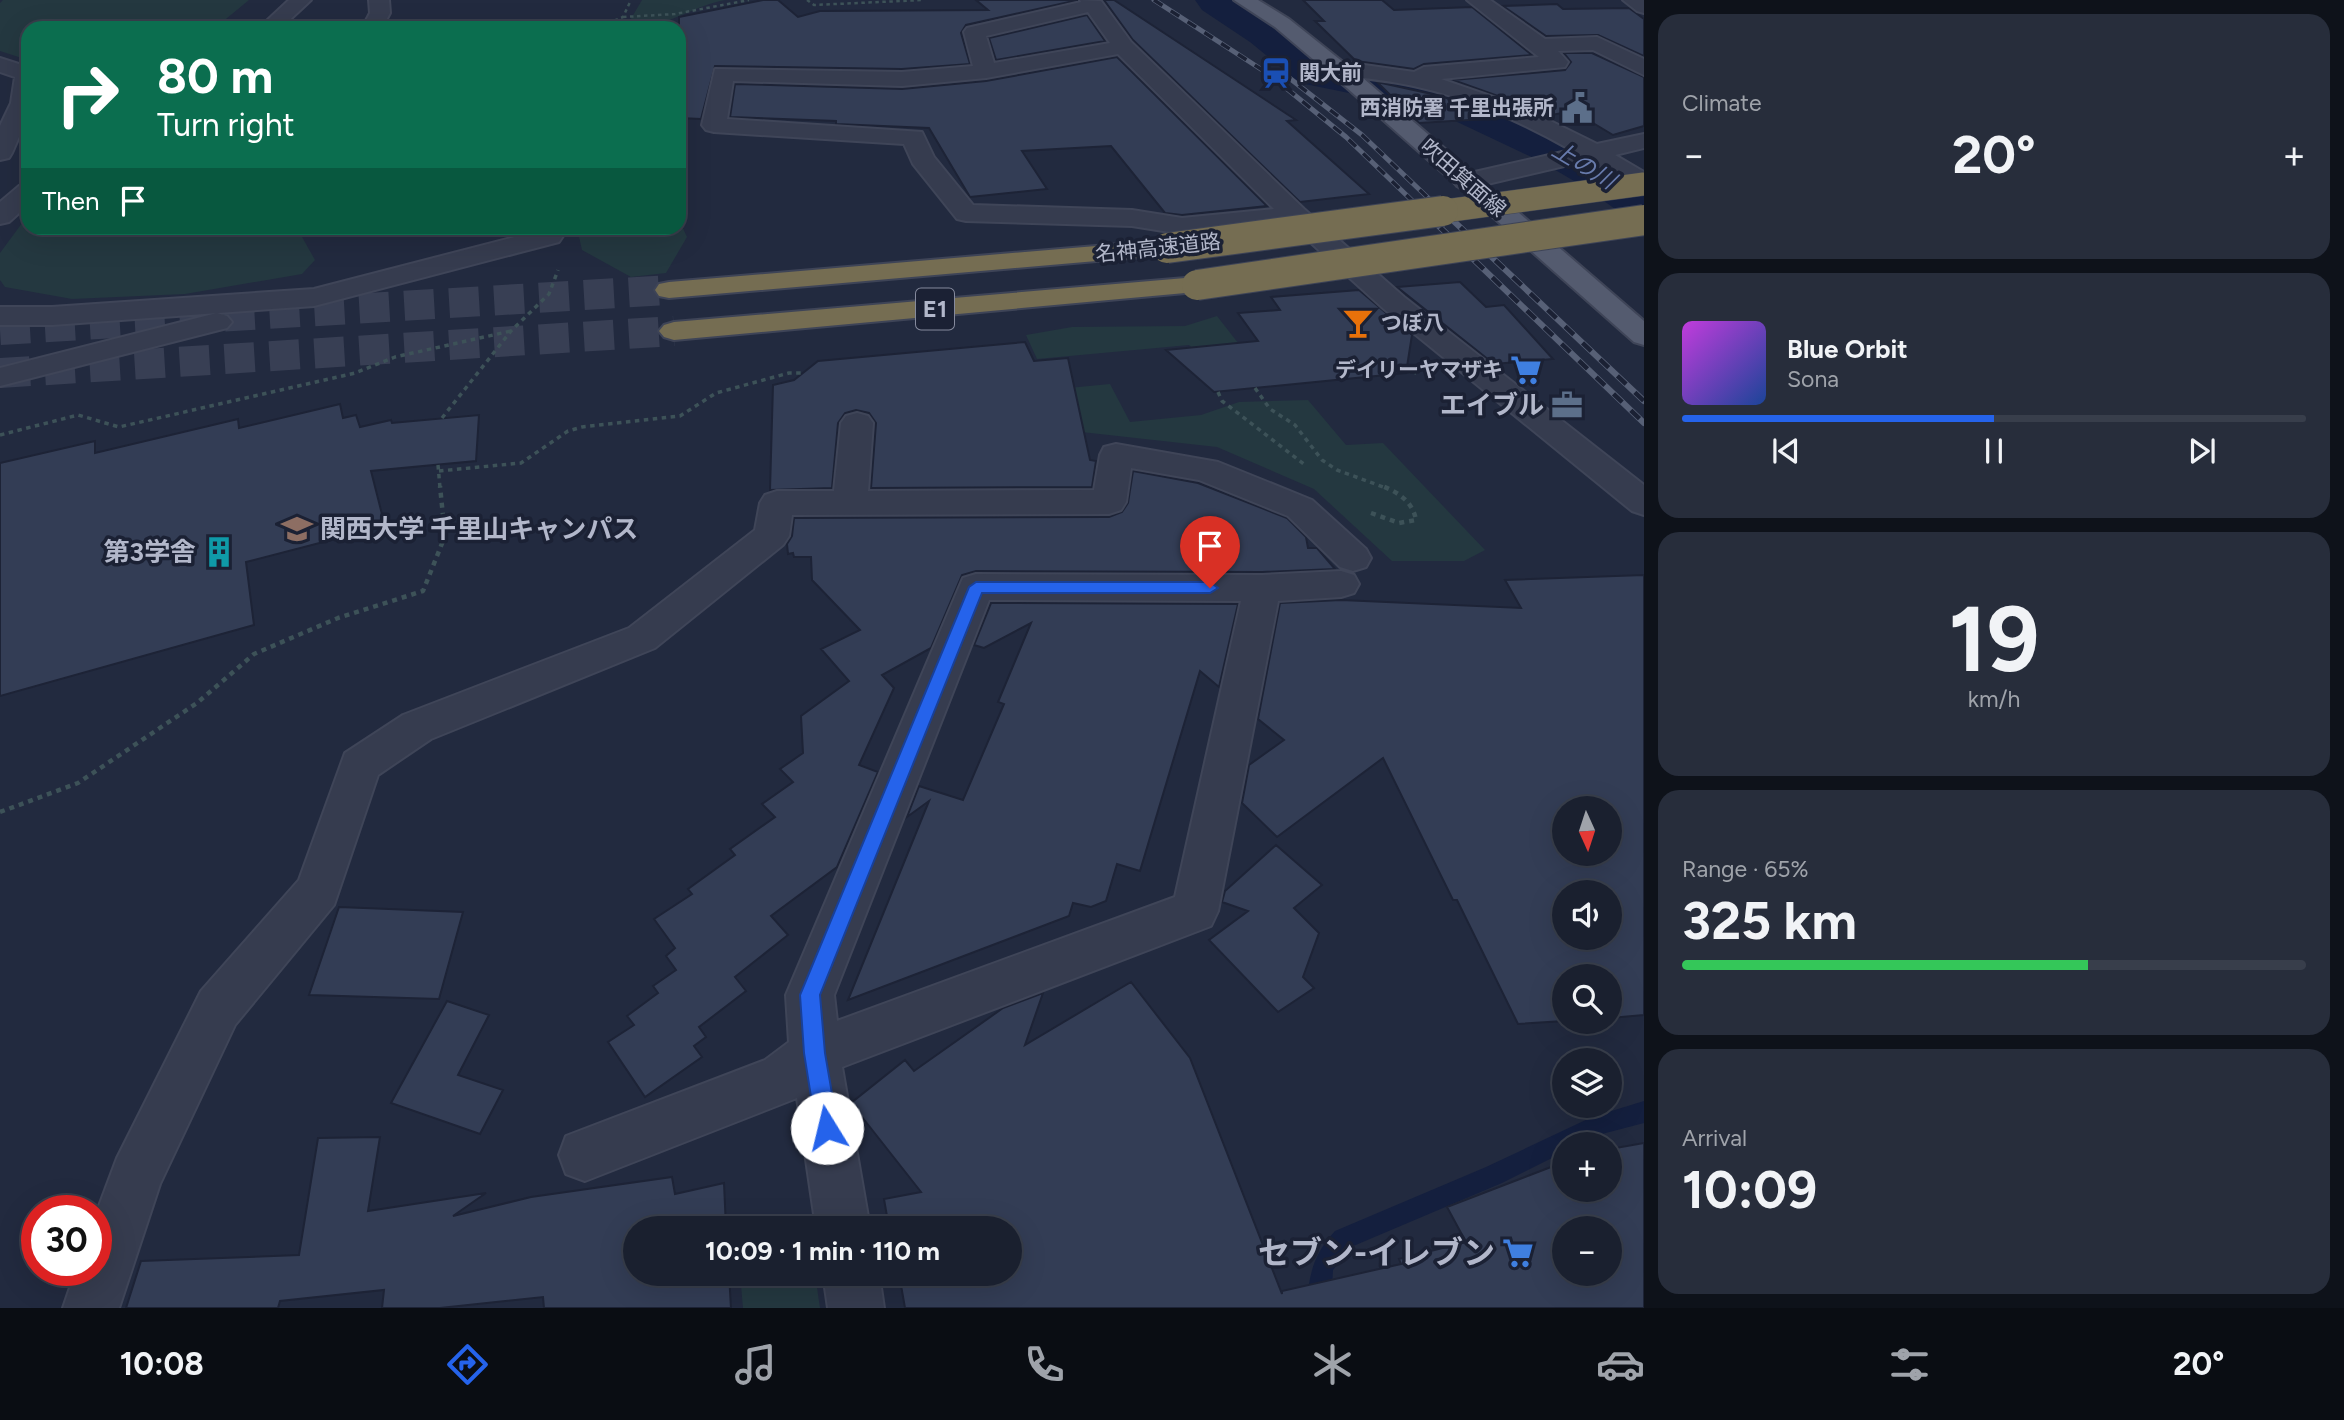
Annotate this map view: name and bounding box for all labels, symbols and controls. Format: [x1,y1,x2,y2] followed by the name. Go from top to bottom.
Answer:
[157,46,273,105] text: 80 m
[42,49,133,140] icon: right
[1259,56,1293,90] station icon: 関大前
[1299,60,1362,85] place label: 関大前
[1682,89,1761,117] text: Climate
[1560,91,1594,125] public building icon: 西消防署 千里出張所
[1360,95,1554,120] place label: 西消防署 千里出張所
[157,106,295,144] text: Turn right
[1952,124,2036,186] text: 20°
[1682,132,1706,178] text: −
[2282,132,2306,178] text: +
[1416,134,1511,221] street label: 吹田箕面線
[1547,135,1623,196] water label: 上の川
[114,182,152,220] icon: arrive
[42,185,100,217] text: Then
[1094,228,1222,267] street label: 名神高速道路
[916,288,954,330] road number: E1
[1341,306,1375,340] bar icon: つぼ八
[1381,310,1444,335] place label: つぼ八
[1787,333,1908,365] text: Blue Orbit
[1509,353,1543,387] supermarket icon: デイリーヤマザキ
[1335,357,1503,382] place label: デイリーヤマザキ
[1787,365,1839,393] text: Sona
[1550,388,1584,422] office icon: エイブル
[1440,389,1544,421] place label: エイブル
[1767,432,1805,470] icon: previous
[1975,432,2013,470] icon: pause
[2183,432,2221,470] icon: next
[280,512,314,546] school or university icon: 関西大学 千里山キャンパス
[320,513,638,545] place label: 関西大学 千里山キャンパス
[1180,516,1240,588] pin
[1191,527,1229,565] icon: arrive
[202,535,236,569] building icon: 第3学舎
[104,536,196,568] place label: 第3学舎
[1948,585,2040,694] text: 19
[1968,685,2020,713] text: km/h
[1552,796,1622,866] north arrow
[1552,796,1622,1286] map controls
[1682,855,1809,883] text: Range · 65%
[1552,880,1622,950] button: sound
[1682,890,1857,952] text: 325 km
[1552,964,1622,1034] button: search
[1552,1048,1622,1118] button: layers
[790,1091,864,1165] position arrow
[1682,1124,1747,1152] text: Arrival
[1552,1132,1622,1202] button: +
[1682,1159,1817,1221] text: 10:09
[21,1195,112,1286] speed limit sign: 30
[1552,1216,1622,1286] button: −
[1258,1234,1495,1272] place label: セブン-イレブン
[705,1235,940,1267] text: 10:09 · 1 min · 110 m
[1501,1236,1535,1270] supermarket icon: セブン-イレブン
[443,1340,492,1389] icon: directions
[731,1340,780,1389] icon: music
[1020,1340,1069,1389] icon: phone
[1308,1340,1357,1389] icon: climate
[1596,1340,1645,1389] icon: car
[1885,1340,1934,1389] icon: filters
[120,1345,204,1383] text: 10:08
[2173,1345,2224,1383] text: 20°

